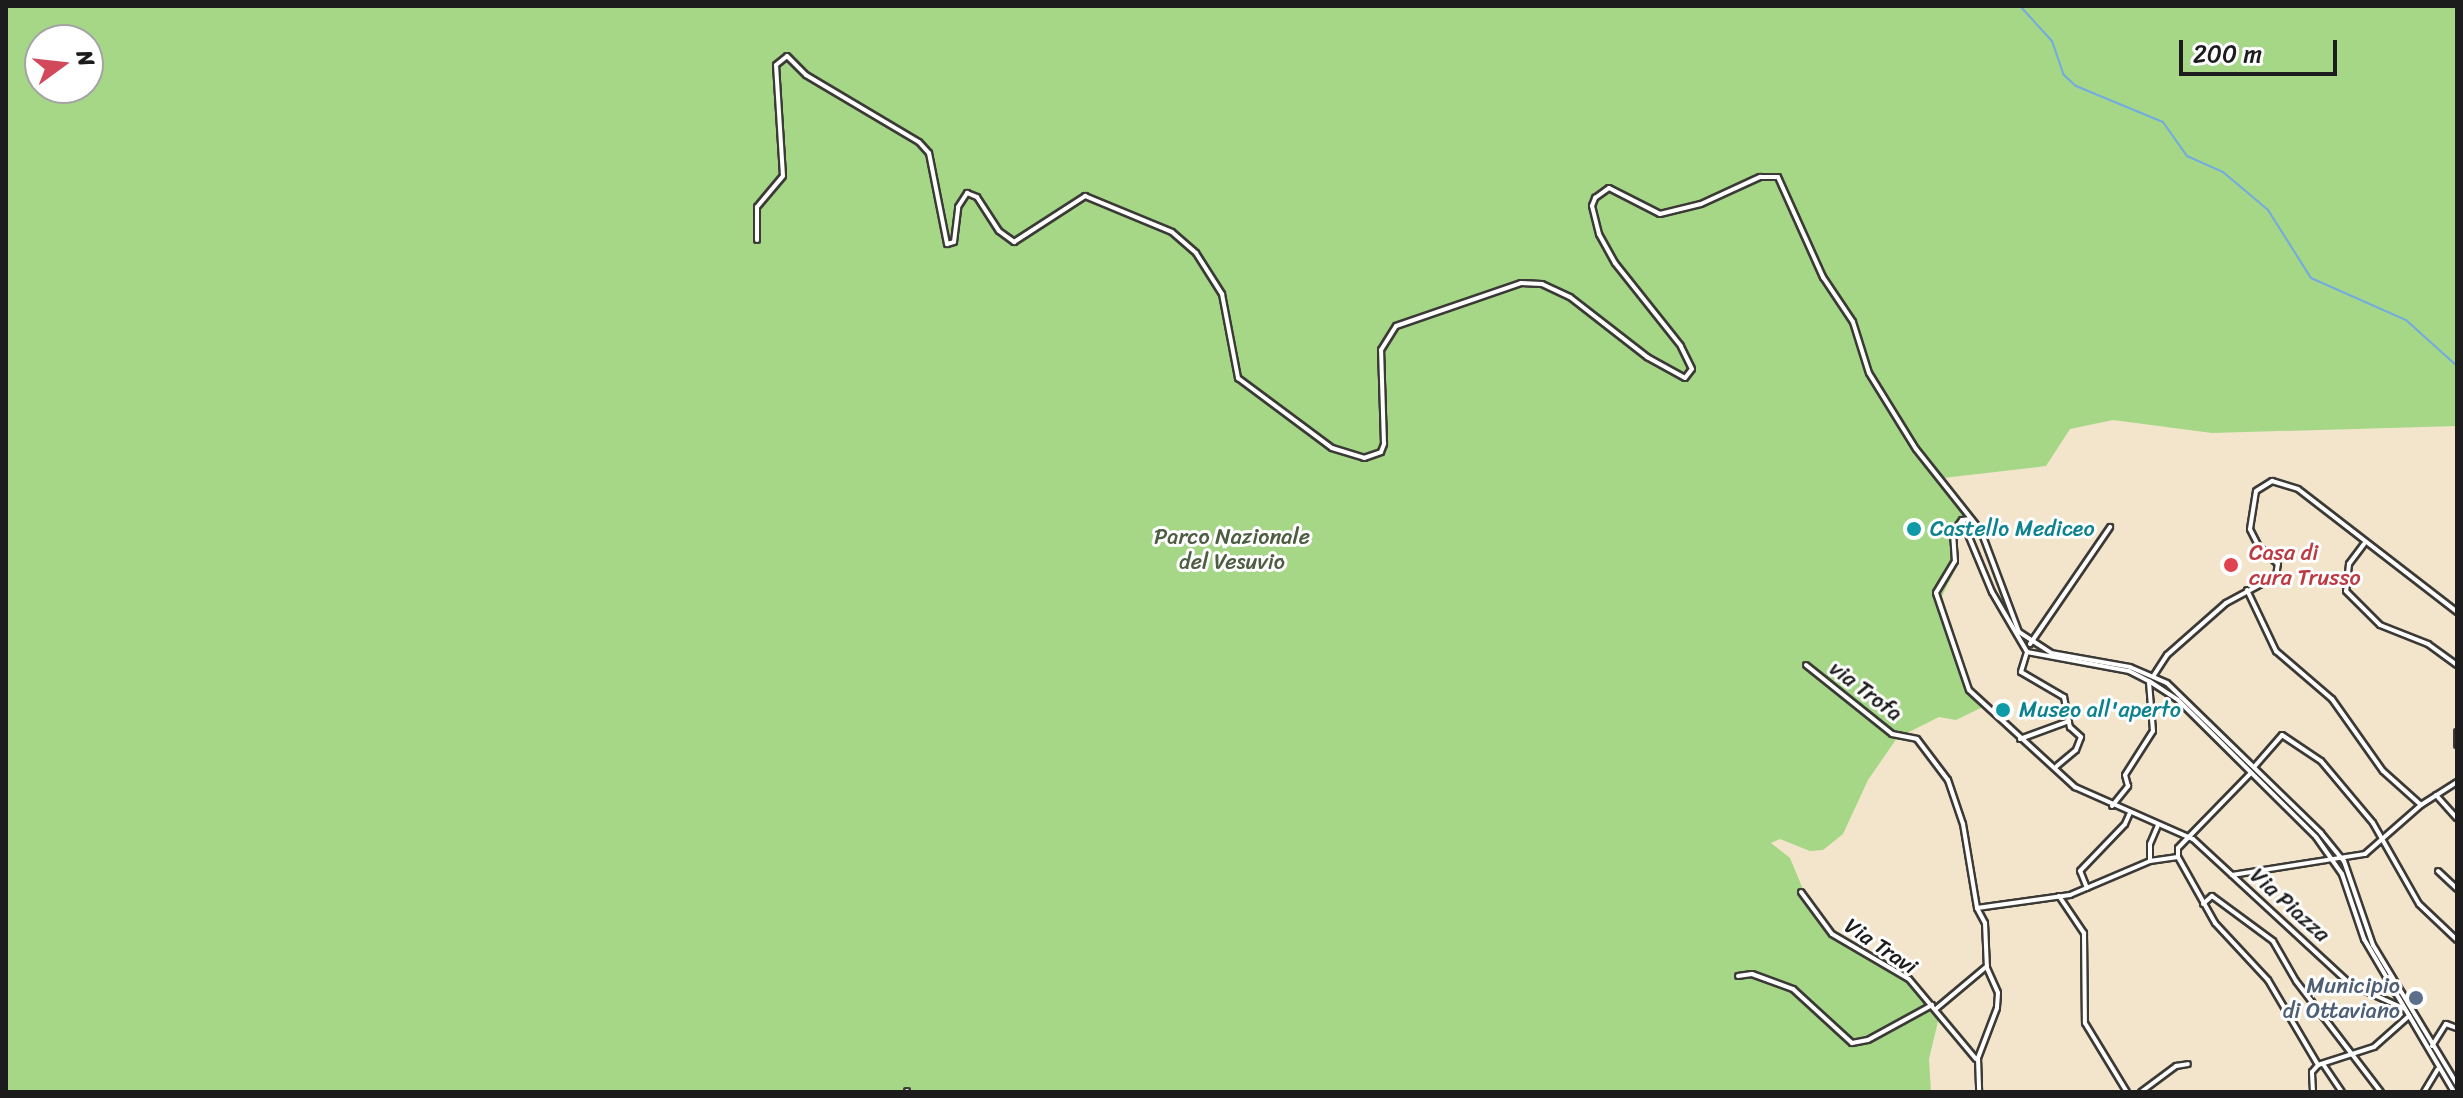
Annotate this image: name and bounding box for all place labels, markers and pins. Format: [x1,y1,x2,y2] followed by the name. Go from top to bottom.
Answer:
[1930,516,2095,542] place label: Castello Mediceo
[1905,520,1923,538] marker: Castello Mediceo
[2249,539,2359,590] place label: Casa di cura Trusso
[2220,554,2242,576] marker: Casa di cura Trusso
[2019,697,2182,723] place label: Museo all'aperto
[1994,701,2012,719] marker: Museo all'aperto
[2283,972,2400,1024] place label: Municipio di Ottaviano
[2407,989,2425,1007] marker: Municipio di Ottaviano

